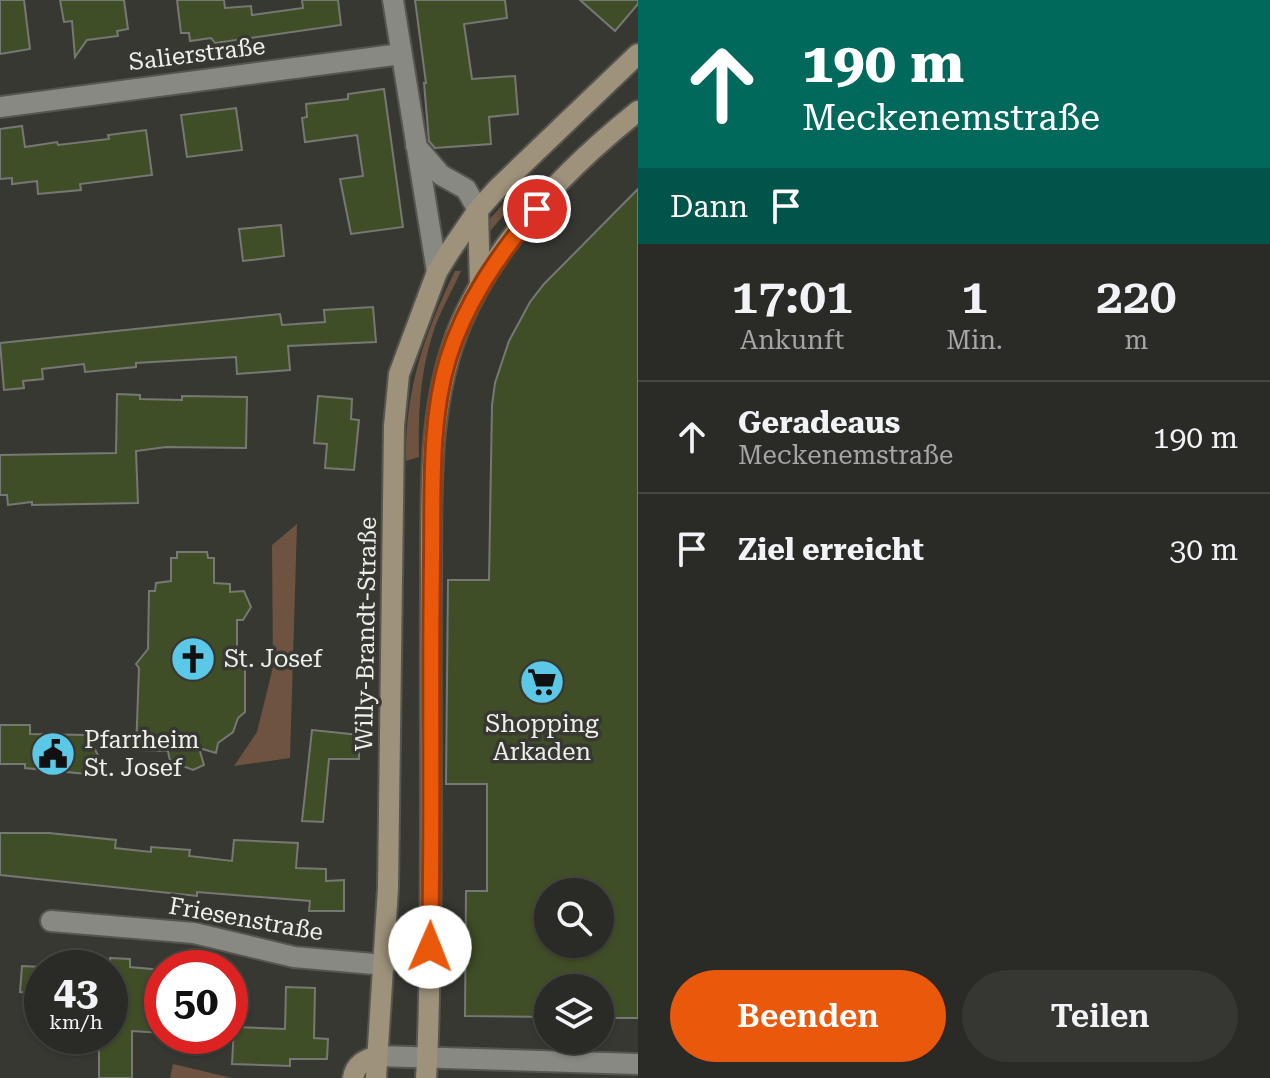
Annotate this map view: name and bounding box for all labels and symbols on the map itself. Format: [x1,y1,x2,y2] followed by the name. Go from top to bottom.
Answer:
[127,32,267,76] street label: Salierstraße
[503,175,571,243] pin
[350,516,382,752] street label: Willy-Brandt-Straße
[169,635,217,683] church icon: St. Josef
[224,645,323,673] place label: St. Josef
[518,658,566,706] supermarket icon: Shopping Arkaden
[485,710,599,766] place label: Shopping Arkaden
[84,726,200,782] place label: Pfarrheim St. Josef
[29,730,77,778] public building icon: Pfarrheim St. Josef
[167,892,325,946] street label: Friesenstraße
[388,905,472,989] position arrow
[144,950,248,1054] speed limit sign: 50

